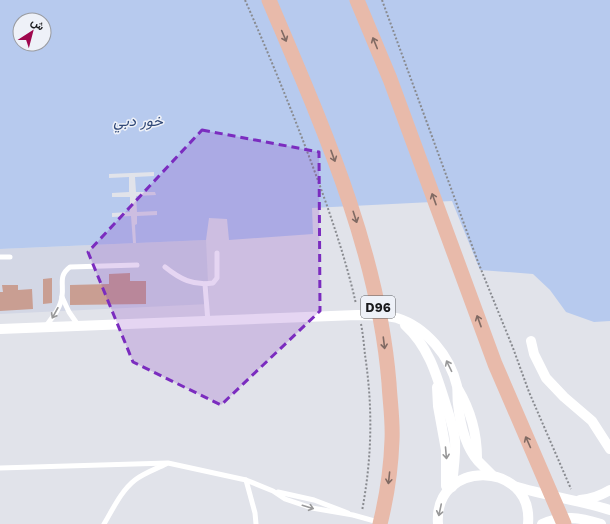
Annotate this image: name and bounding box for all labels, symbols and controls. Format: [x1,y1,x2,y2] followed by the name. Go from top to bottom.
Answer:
[12,12,52,52] north arrow
[28,15,47,33] text: ش
[280,29,288,41] one-way arrow
[371,38,378,50] one-way arrow
[113,112,164,133] water label: خور دبي
[329,150,337,162] one-way arrow
[430,194,438,206] one-way arrow
[351,211,359,223] one-way arrow
[361,296,395,318] road number: D96
[50,307,58,319] one-way arrow
[475,315,482,328] one-way arrow
[380,336,388,349] one-way arrow
[445,360,452,372] one-way arrow
[524,436,531,448] one-way arrow
[443,446,450,459] one-way arrow
[385,471,392,484] one-way arrow
[302,504,315,511] one-way arrow
[435,504,443,517] one-way arrow

